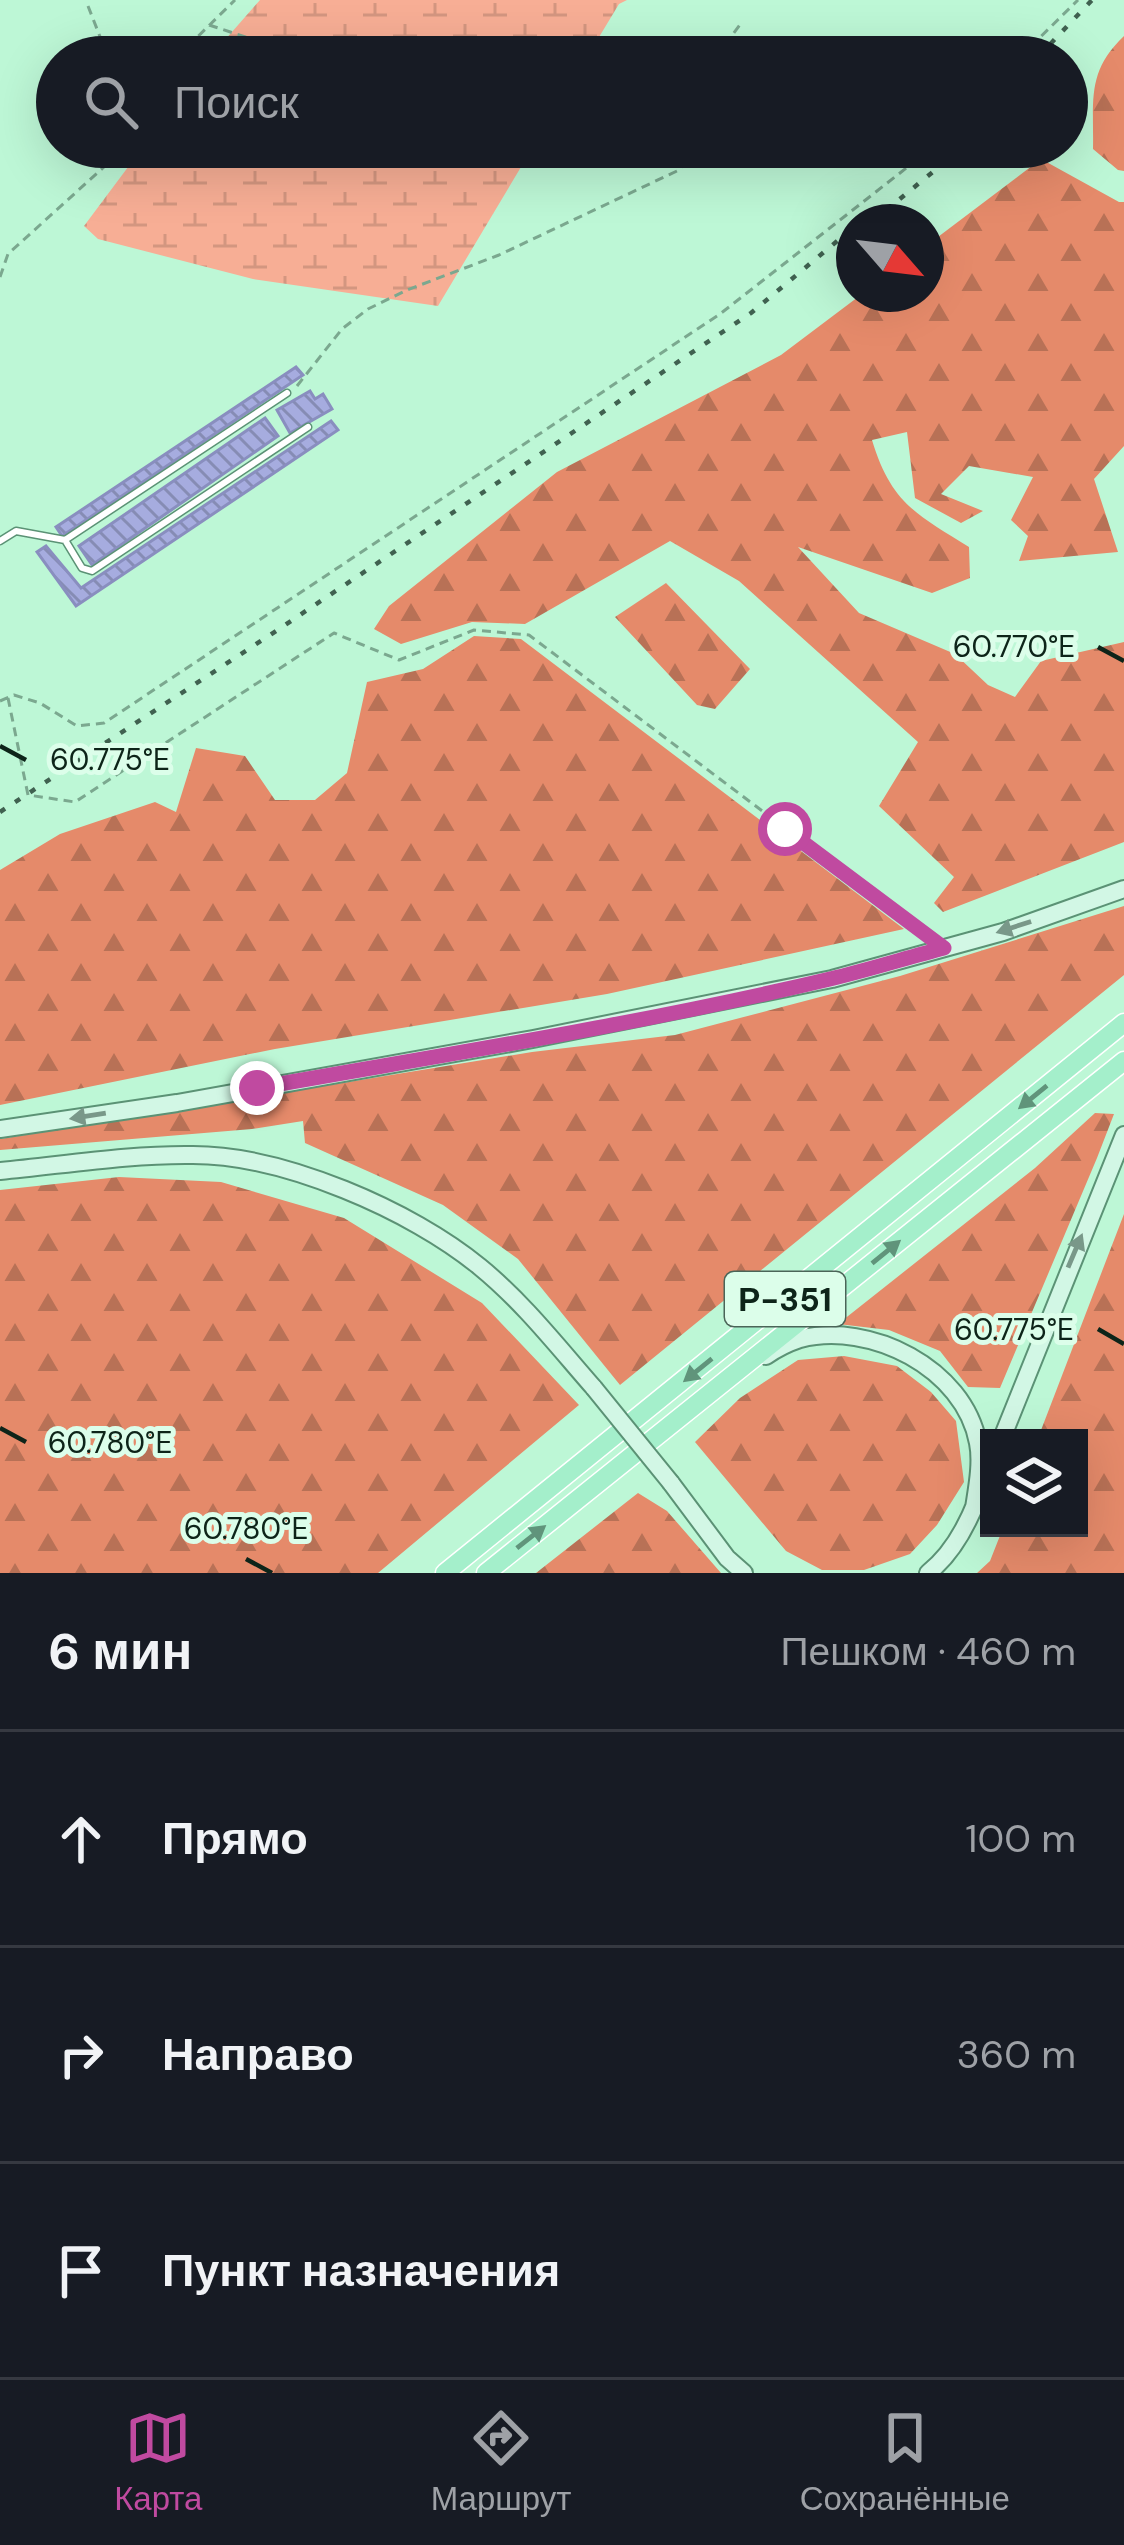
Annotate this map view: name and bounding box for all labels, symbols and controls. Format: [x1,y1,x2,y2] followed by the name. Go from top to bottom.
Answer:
[36,36,1088,168] search box
[78,69,144,135] icon: search
[174,73,299,132] text: Поиск
[836,204,944,312] north arrow
[953,627,1075,666] text: 60.770°E
[50,740,170,779] text: 60.775°E
[758,802,812,856] route start
[995,919,1031,938] one-way arrow
[230,1061,284,1115] route end
[1018,1084,1049,1109] one-way arrow
[69,1107,107,1126] one-way arrow
[1066,1233,1085,1269] one-way arrow
[870,1240,901,1265] one-way arrow
[725,1272,845,1326] road number: Р-351
[954,1310,1074,1349] text: 60.775°E
[683,1357,714,1382] one-way arrow
[48,1423,172,1462] text: 60.780°E
[980,1429,1088,1537] map controls
[980,1429,1088,1537] button: layers
[184,1509,308,1548] text: 60.780°E
[516,1525,547,1551] one-way arrow
[48,1618,192,1685] text: 6 мин
[781,1626,1076,1677] text: Пешком · 460 m
[48,1806,114,1872] icon: ahead
[162,1809,308,1868] text: Прямо
[965,1813,1076,1864] text: 100 m
[48,2022,114,2088] icon: right
[162,2025,354,2084] text: Направо
[957,2029,1076,2080] text: 360 m
[48,2238,114,2304] icon: arrive
[162,2241,560,2300] text: Пункт назначения
[114,2405,202,2520] tab: Карта
[431,2405,571,2520] tab: Маршрут
[800,2405,1010,2520] tab: Сохранённые

